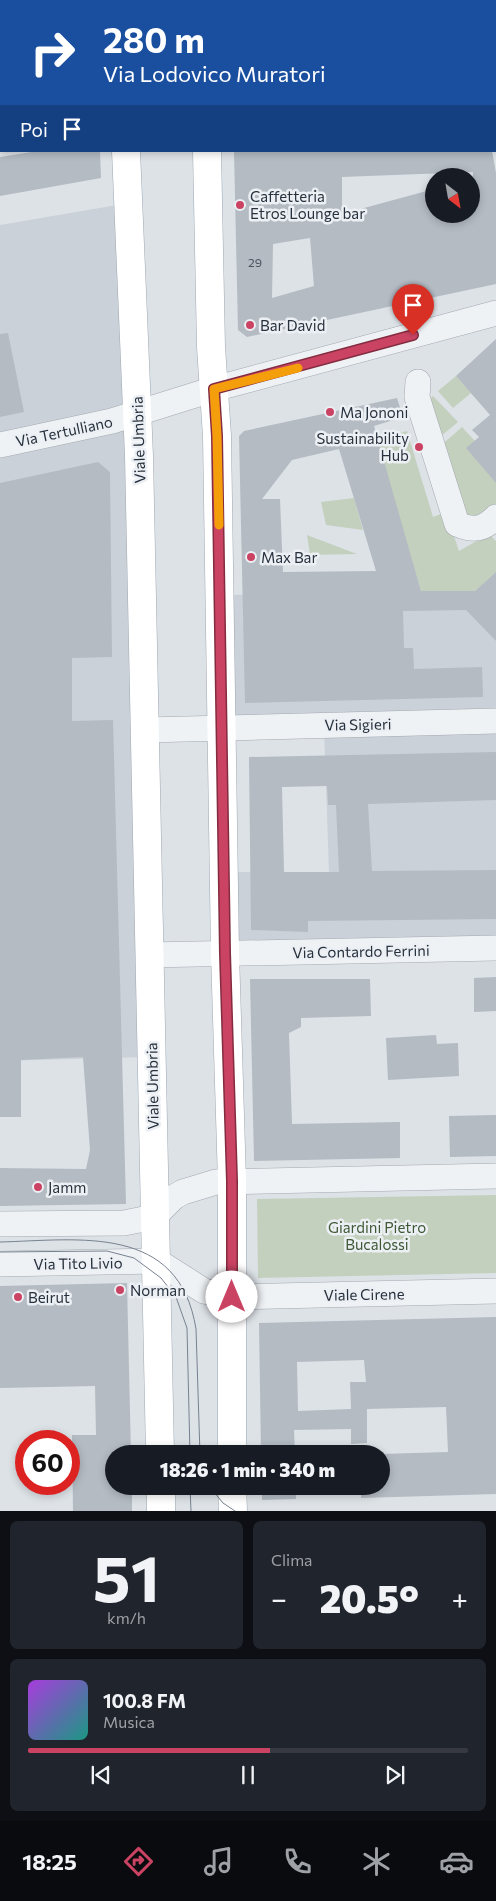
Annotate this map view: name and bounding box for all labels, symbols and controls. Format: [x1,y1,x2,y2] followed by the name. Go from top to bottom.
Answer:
[103,17,205,60] text: 280 m
[20,20,85,85] icon: right
[103,60,326,87] text: Via Lodovico Muratori
[58,115,86,143] icon: arrive
[20,118,48,141] text: Poi
[425,168,480,222] north arrow
[425,168,480,223] map controls
[250,187,365,222] place label: Caffetteria Etros Lounge bar
[234,199,246,211] marker: Caffetteria Etros Lounge bar
[248,255,262,269] house number: 29
[392,284,434,335] pin
[399,291,427,319] icon: arrive
[260,316,325,334] place label: Bar David
[244,319,256,331] marker: Bar David
[127,396,149,484] street label: Viale Umbria
[340,403,408,421] place label: Ma Jononi
[324,406,336,418] marker: Ma Jononi
[14,412,114,450] street label: Via Tertulliano
[316,429,409,464] place label: Sustainability Hub
[413,441,425,453] marker: Sustainability Hub
[261,548,317,566] place label: Max Bar
[245,551,257,563] marker: Max Bar
[324,714,392,734] street label: Via Sigieri
[292,941,430,961] street label: Via Contardo Ferrini
[142,1042,162,1130] street label: Viale Umbria
[48,1178,86,1196] place label: Jamm
[32,1181,44,1193] marker: Jamm
[328,1218,426,1253] park label: Giardini Pietro Bucalossi
[33,1253,123,1273] street label: Via Tito Livio
[205,1270,257,1322] position arrow
[130,1281,186,1299] place label: Norman
[114,1284,126,1296] marker: Norman
[323,1284,405,1304] street label: Viale Cirene
[28,1288,70,1306] place label: Beirut
[12,1291,24,1303] marker: Beirut
[15,1430,80,1495] speed limit sign: 60
[160,1458,335,1481] text: 18:26 · 1 min · 340 m
[93,1536,160,1615] text: 51
[271,1550,312,1569] text: Clima
[319,1574,419,1621] text: 20.5°
[271,1581,287,1615] text: −
[452,1581,468,1615] text: +
[107,1608,146,1627] text: km/h
[103,1689,186,1712] text: 100.8 FM
[103,1712,155,1731] text: Musica
[87,1761,115,1789] icon: previous
[234,1761,262,1789] icon: pause
[381,1761,409,1789] icon: next
[121,1844,156,1879] icon: directions
[201,1844,236,1879] icon: music
[280,1844,315,1879] icon: phone
[359,1844,394,1879] icon: climate
[439,1844,474,1879] icon: car
[22,1848,77,1875] text: 18:25

